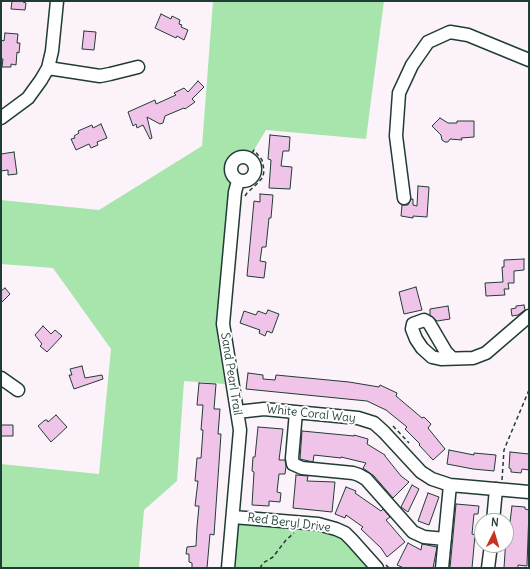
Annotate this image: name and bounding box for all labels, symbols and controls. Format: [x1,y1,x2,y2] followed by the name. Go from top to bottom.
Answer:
[217,332,245,416] street label: Sand Pearl Trail
[266,402,356,426] street label: White Coral Way
[247,511,331,535] street label: Red Beryl Drive
[474,513,514,553] north arrow
[491,515,499,529] text: N

